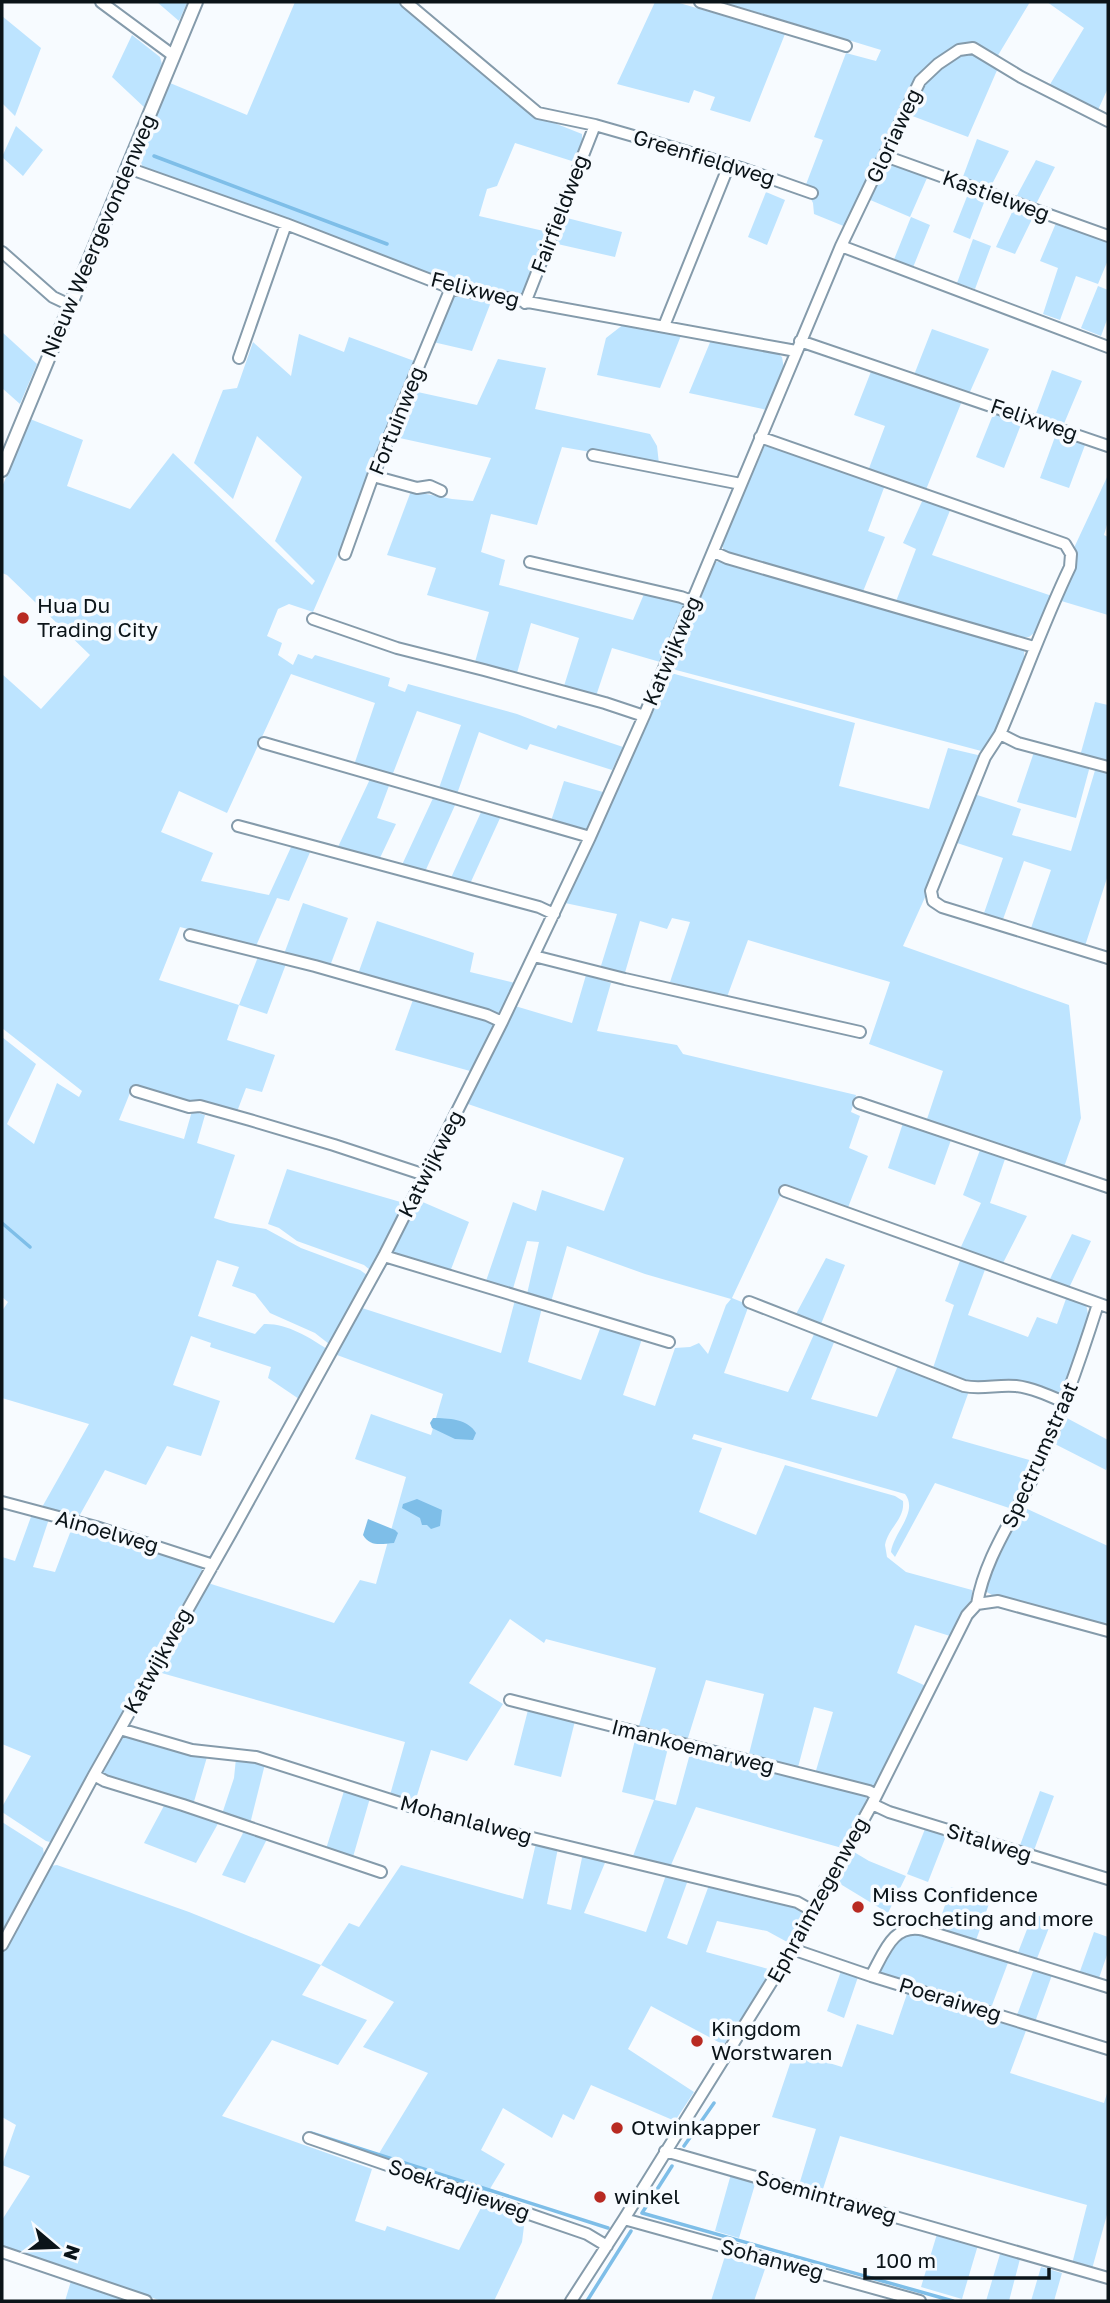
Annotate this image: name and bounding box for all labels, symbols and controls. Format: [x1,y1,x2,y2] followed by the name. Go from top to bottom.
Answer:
[860,84,926,187] street label: Gloriaweg
[35,110,161,361] street label: Nieuw Weergevondenweg
[630,123,778,191] street label: Greenfieldweg
[525,151,594,277] street label: Fairfieldweg
[939,164,1053,226] street label: Kastielweg
[428,265,522,313] street label: Felixweg
[363,363,430,479] street label: Fortuinweg
[987,392,1081,446] street label: Felixweg
[37,592,158,642] place label: Hua Du Trading City
[636,592,706,709] street label: Katwijkweg
[15,610,31,626] marker: Hua Du Trading City
[392,1106,468,1221] street label: Katwijkweg
[995,1377,1083,1532] street label: Spectrumstraat
[53,1504,162,1558] street label: Ainoelweg
[117,1603,197,1718] street label: Katwijkweg
[609,1713,777,1779] street label: Imankoemarweg
[398,1789,535,1849] street label: Mohanlalweg
[761,1812,873,1987] street label: Ephraimzegenweg
[944,1817,1035,1867] street label: Sitalweg
[872,1881,1093,1931] place label: Miss Confidence Scrocheting and more
[850,1899,866,1915] marker: Miss Confidence Scrocheting and more
[896,1971,1005,2027] street label: Poeraiweg
[711,2015,832,2065] place label: Kingdom Worstwaren
[689,2033,705,2049] marker: Kingdom Worstwaren
[631,2114,760,2140] place label: Otwinkapper
[609,2120,625,2136] marker: Otwinkapper
[385,2153,534,2225] street label: Soekradjieweg
[753,2164,900,2229] street label: Soemintraweg
[614,2183,680,2209] place label: winkel
[592,2189,608,2205] marker: winkel
[21,2212,91,2282] north arrow
[718,2233,827,2285] street label: Sohanweg
[865,2236,1049,2280] scale bar
[59,2242,86,2263] text: N
[876,2247,936,2273] text: 100 m

